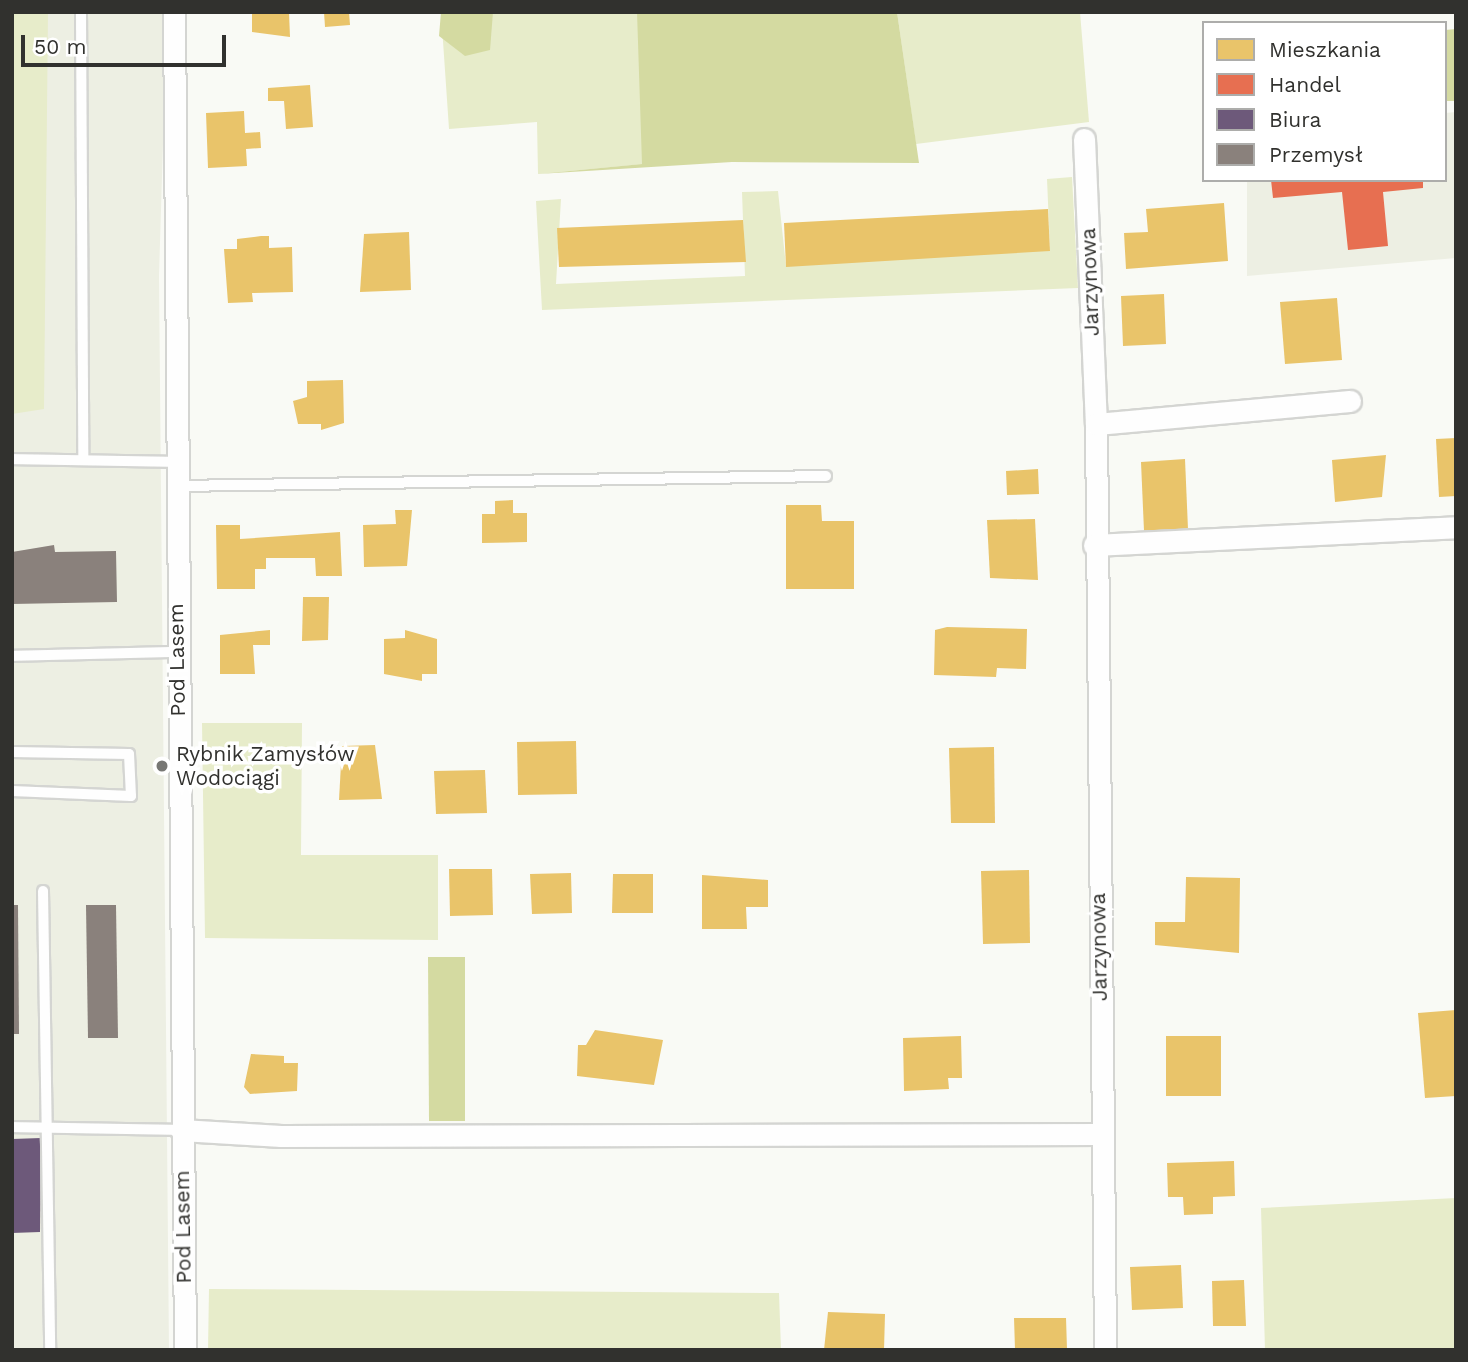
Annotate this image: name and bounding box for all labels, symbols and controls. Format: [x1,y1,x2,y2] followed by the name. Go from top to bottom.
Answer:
[24,21,229,65] scale bar
[1202,21,1447,182] legend
[34,34,86,59] text: 50 m
[1269,37,1381,62] text: Mieszkania
[1269,72,1341,97] text: Handel
[1269,107,1321,132] text: Biura
[1269,142,1363,167] text: Przemysł
[1076,227,1104,337] street label: Jarzynowa
[163,603,191,717] street label: Pod Lasem
[176,741,355,791] place label: Rybnik Zamysłów Wodociągi
[154,758,170,774] marker: Rybnik Zamysłów Wodociągi
[1085,893,1113,1001] street label: Jarzynowa
[169,1170,197,1284] street label: Pod Lasem

